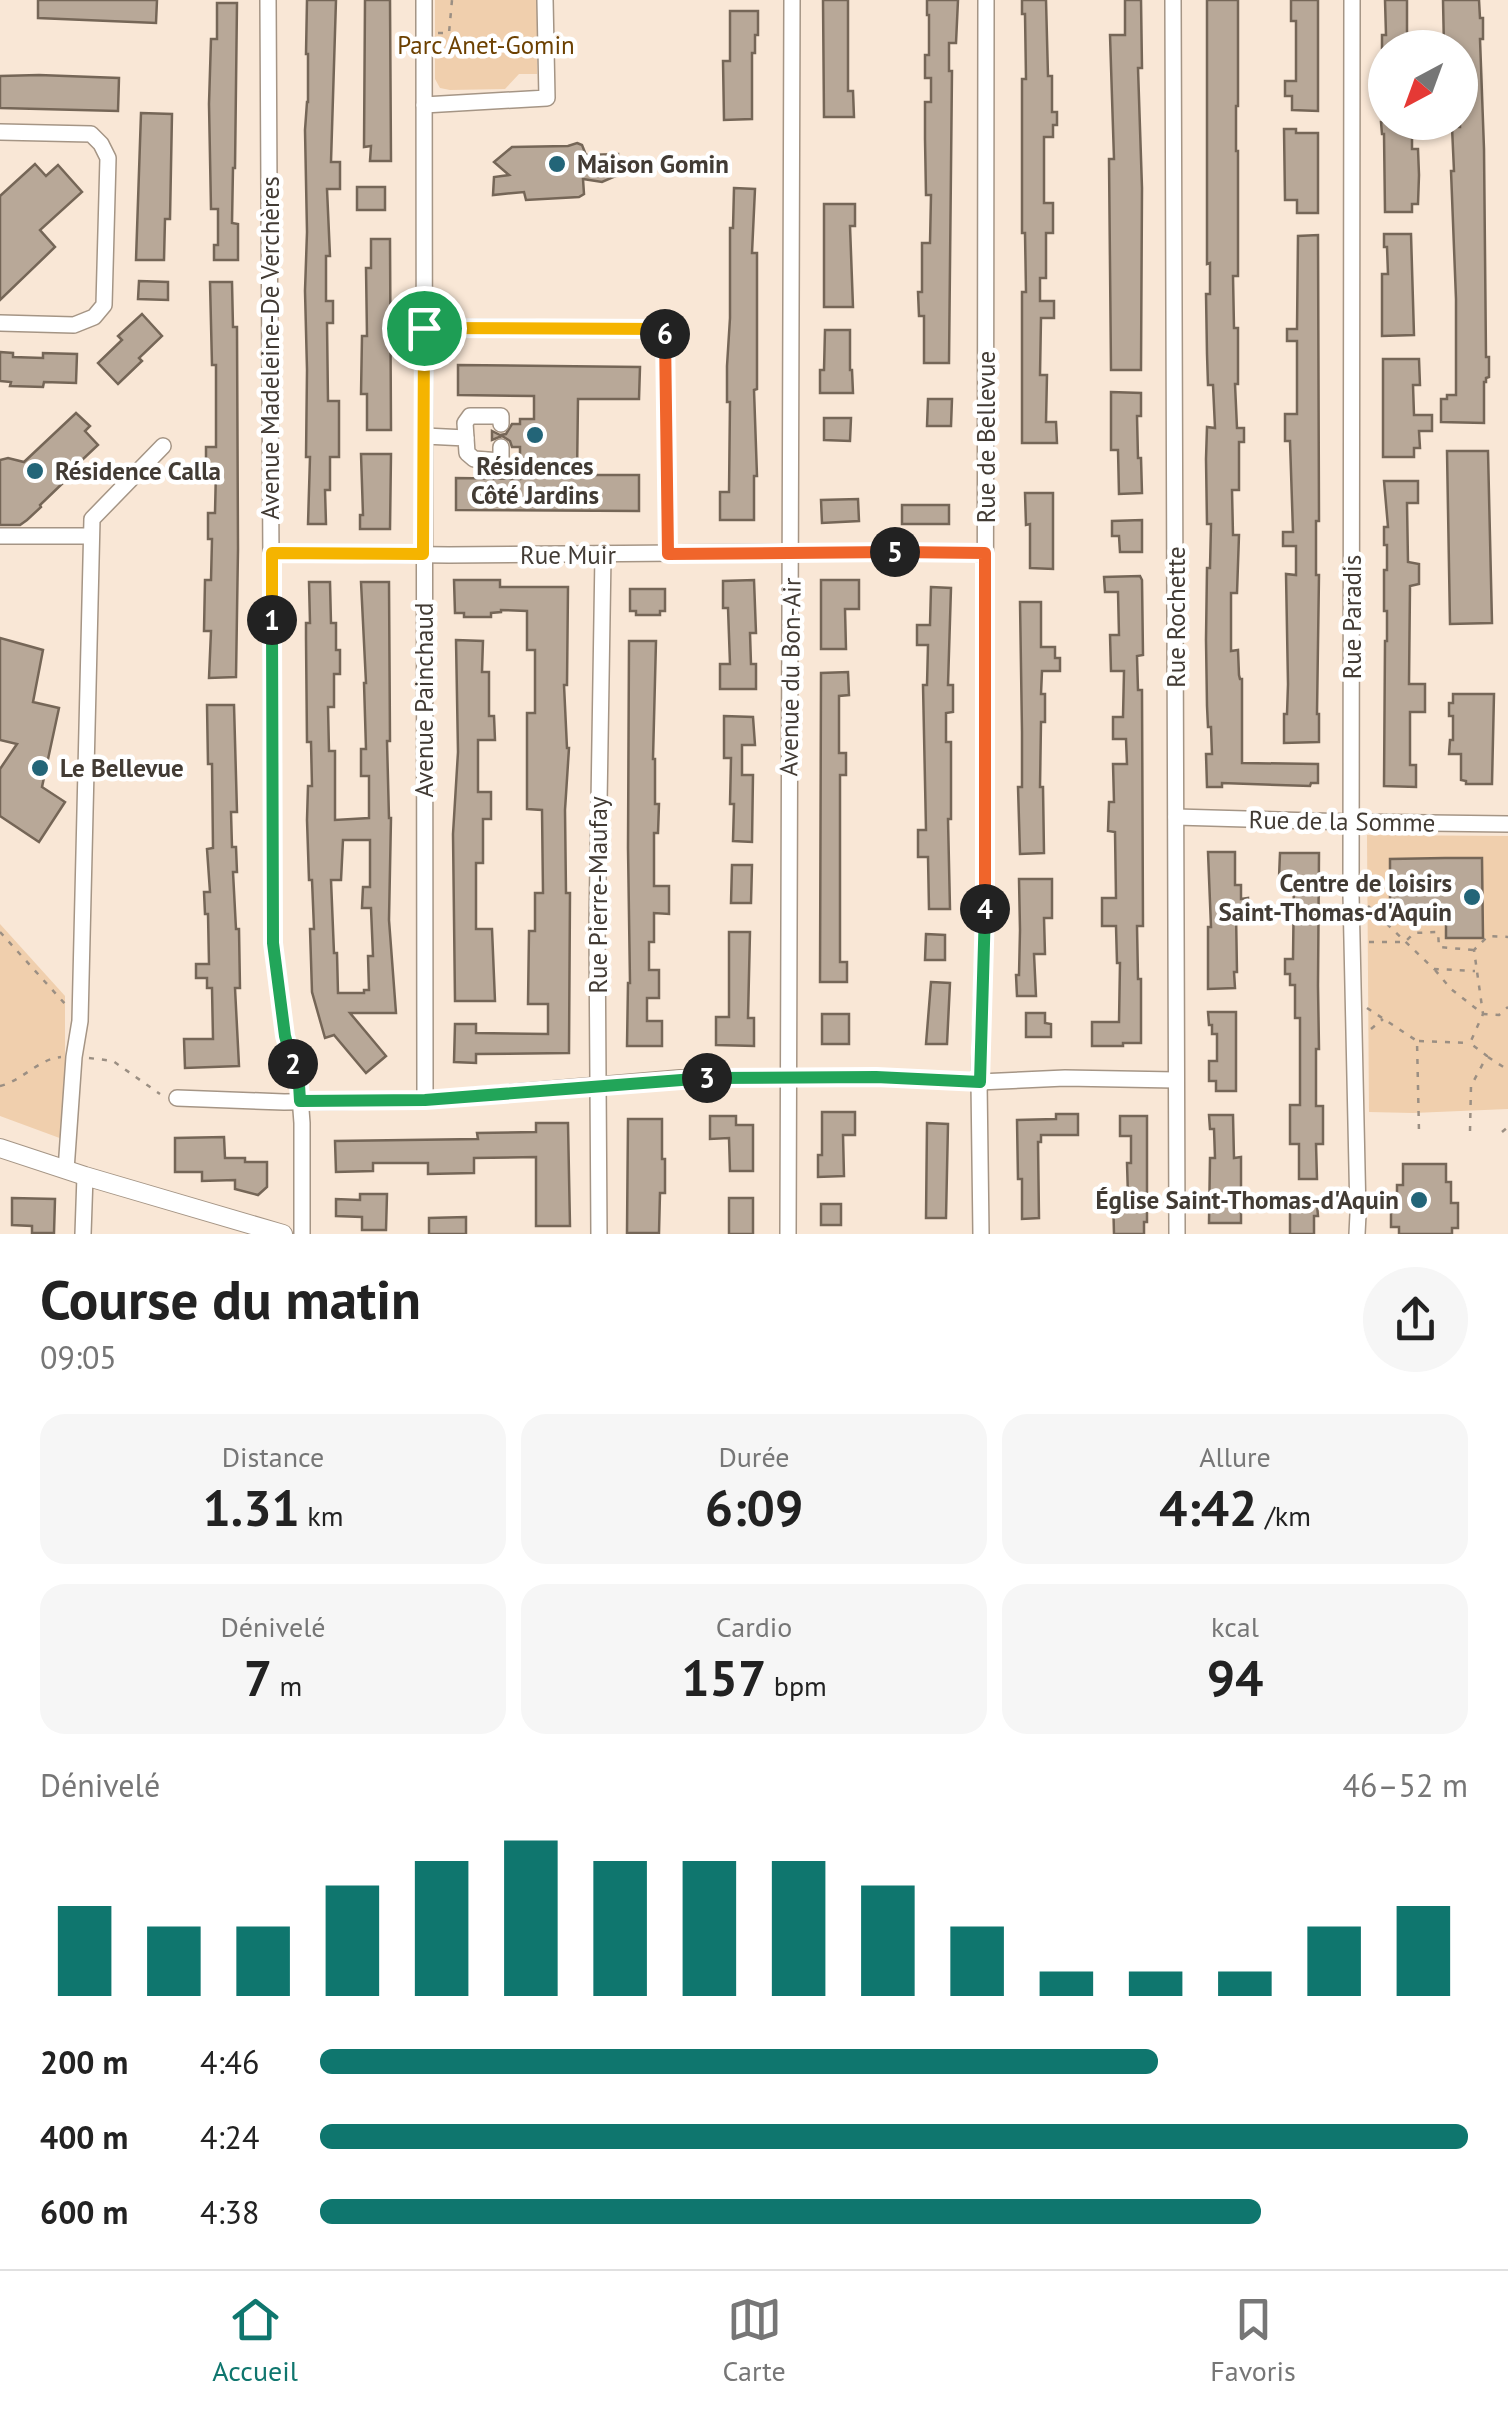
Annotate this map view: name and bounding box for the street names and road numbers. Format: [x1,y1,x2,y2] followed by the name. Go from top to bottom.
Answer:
[254,176,286,520] street label: Avenue Madeleine-De Verchères
[970,351,1002,523] street label: Rue de Bellevue
[520,539,616,571] street label: Rue Muir
[1160,546,1192,688] street label: Rue Rochette
[1336,555,1368,679] street label: Rue Paradis
[772,577,808,777] street label: Avenue du Bon-Air
[408,603,440,797] street label: Avenue Painchaud
[582,796,614,994] street label: Rue Pierre-Maufay
[1248,803,1436,839] street label: Rue de la Somme

